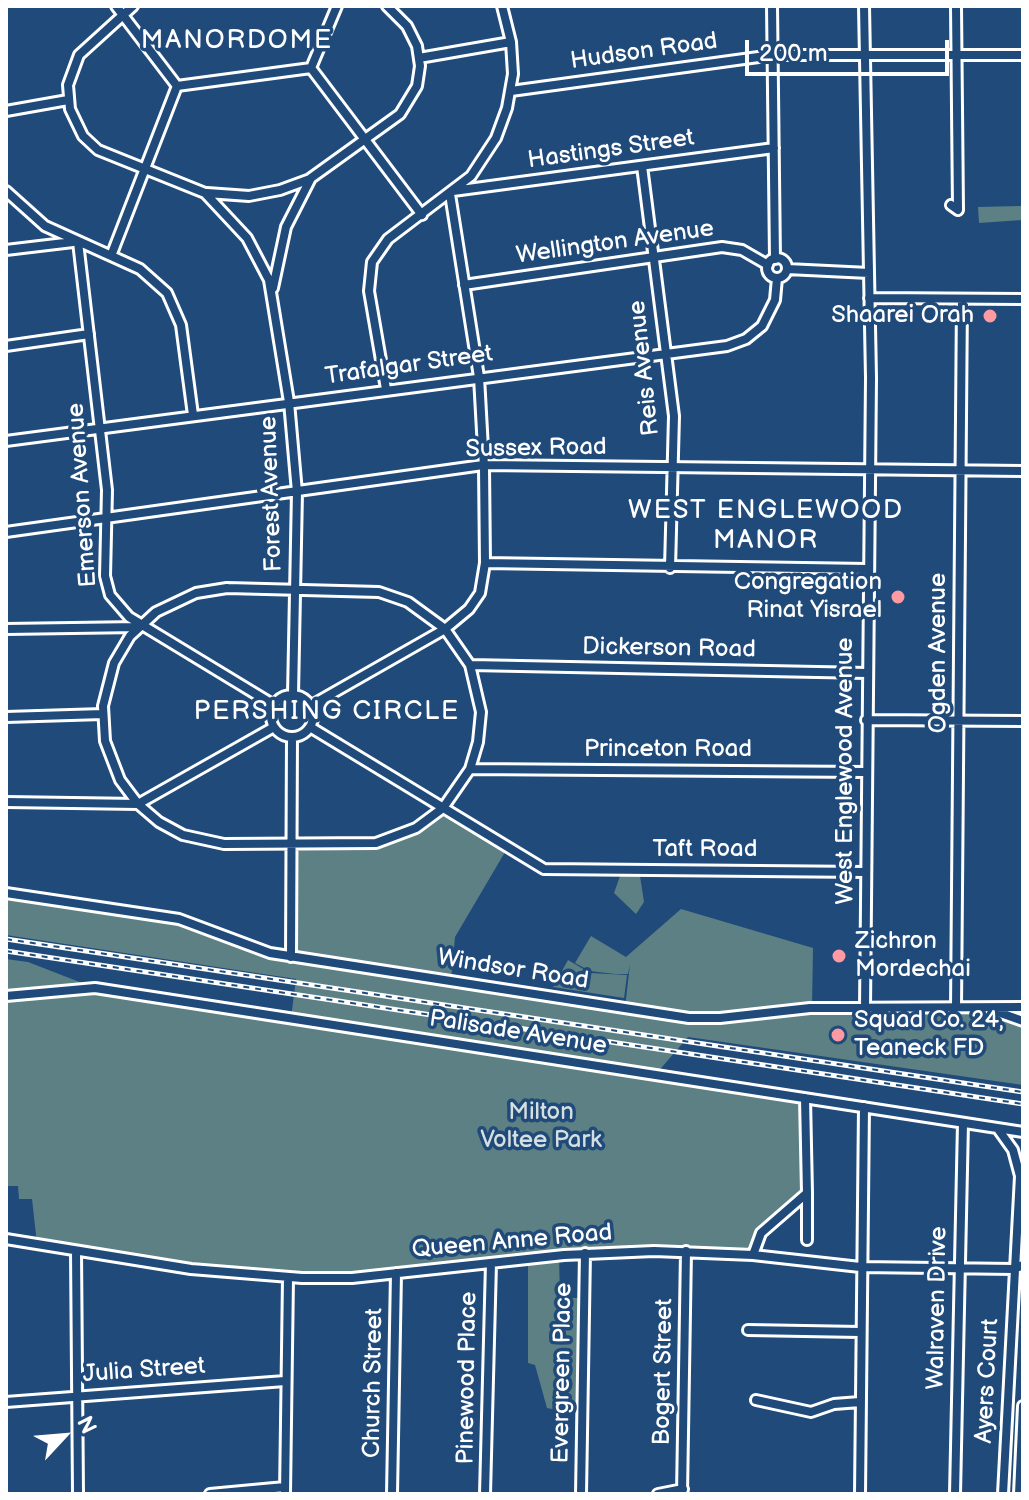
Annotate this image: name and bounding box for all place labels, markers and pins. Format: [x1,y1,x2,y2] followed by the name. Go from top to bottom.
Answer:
[831,302,974,330] place label: Shaarei Orah
[981,307,999,325] marker: Shaarei Orah
[734,569,882,625] place label: Congregation Rinat Yisrael
[889,588,907,606] marker: Congregation Rinat Yisrael
[855,928,971,984] place label: Zichron Mordechai
[830,947,848,965] marker: Zichron Mordechai
[854,1007,1004,1063] place label: Squad Co. 24, Teaneck FD
[829,1026,847,1044] marker: Squad Co. 24, Teaneck FD

